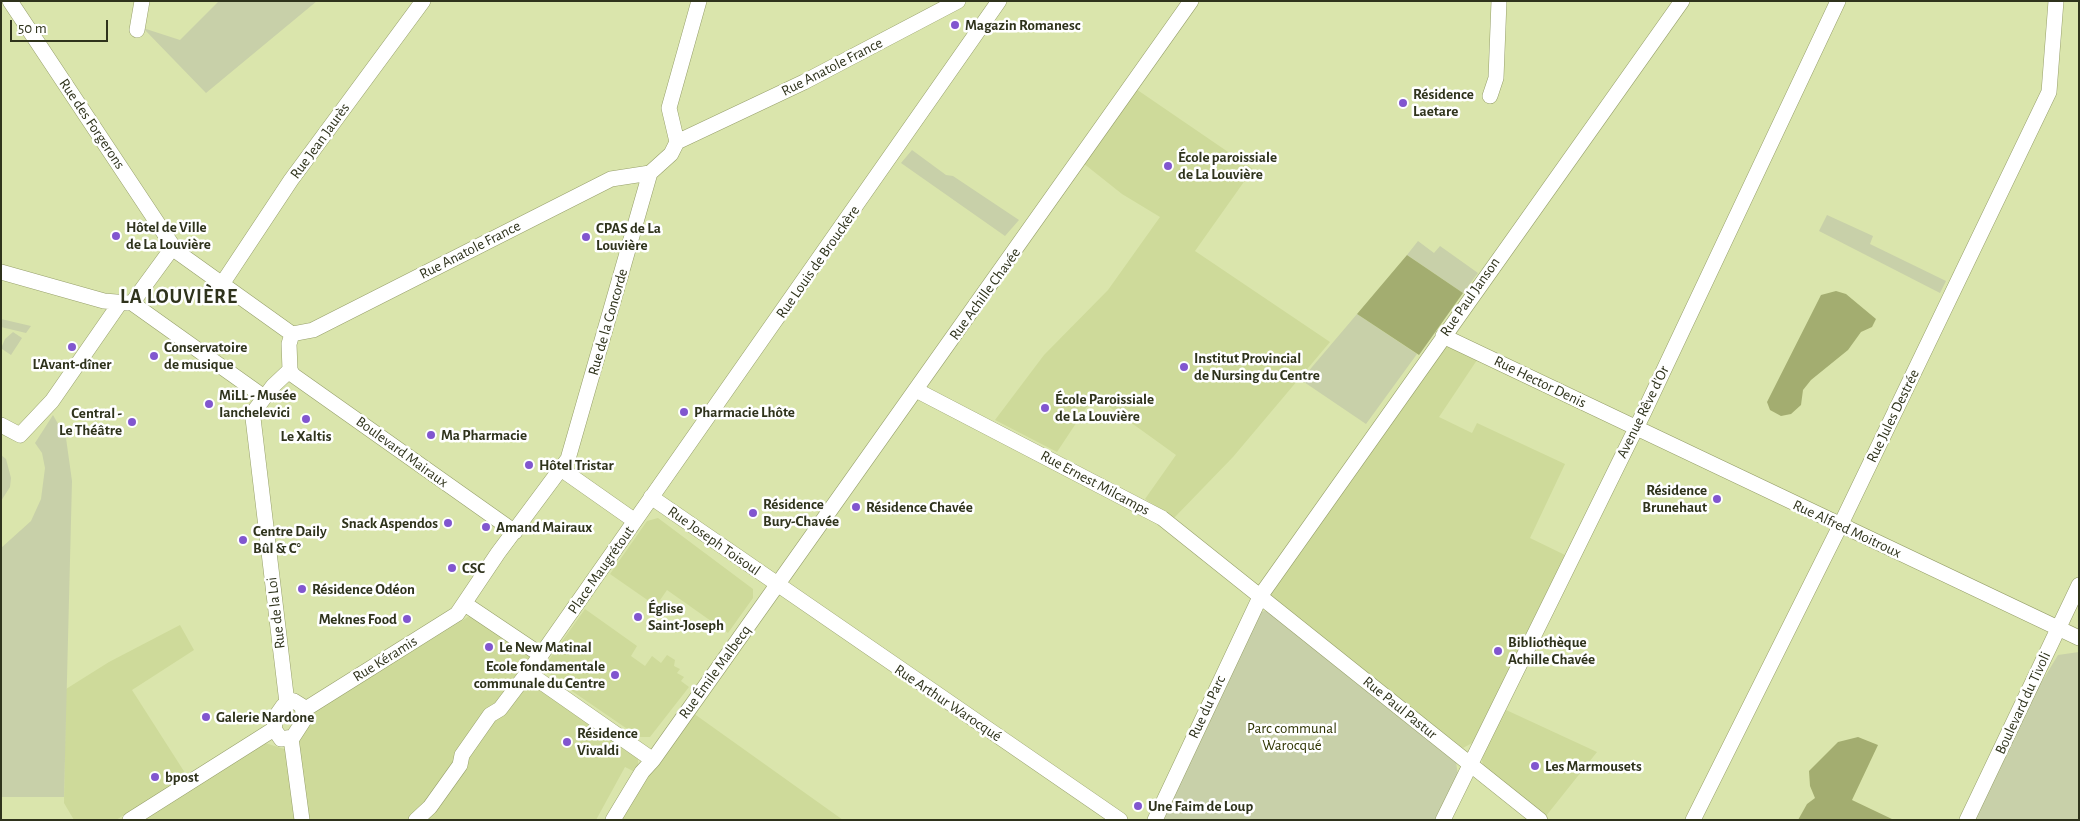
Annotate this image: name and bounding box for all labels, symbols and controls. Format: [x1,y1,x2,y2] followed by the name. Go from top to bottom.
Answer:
[12,10,110,42] scale bar
[965,16,1080,34] place label: Magazin Romanesc
[949,19,961,31] marker: Magazin Romanesc
[18,21,47,36] text: 50 m
[778,34,886,100] street label: Rue Anatole France
[55,75,129,173] street label: Rue des Forgerons
[1413,85,1474,120] place label: Résidence Laetare
[1397,97,1409,109] marker: Résidence Laetare
[286,100,354,182] street label: Rue Jean Jaurès
[1178,148,1277,183] place label: École paroissiale de La Louvière
[1162,160,1174,172] marker: École paroissiale de La Louvière
[772,202,864,322] street label: Rue Louis de Brouckère
[416,217,524,283] street label: Rue Anatole France
[126,218,211,253] place label: Hôtel de Ville de La Louvière
[596,219,661,254] place label: CPAS de La Louvière
[110,230,122,242] marker: Hôtel de Ville de La Louvière
[580,231,592,243] marker: CPAS de La Louvière
[945,244,1025,344] street label: Rue Achille Chavée
[1436,254,1504,340] street label: Rue Paul Janson
[584,267,632,377] street label: Rue de la Concorde
[119,285,239,309] district label: LA LOUVIÈRE
[164,338,247,373] place label: Conservatoire de musique
[66,341,78,353] marker: L'Avant-dîner
[1194,349,1320,384] place label: Institut Provincial de Nursing du Centre
[148,350,160,362] marker: Conservatoire de musique
[1491,352,1589,412] street label: Rue Hector Denis
[32,355,112,373] place label: L'Avant-dîner
[1178,361,1190,373] marker: Institut Provincial de Nursing du Centre
[1613,363,1673,461] street label: Avenue Rêve d'Or
[1863,366,1923,466] street label: Rue Jules Destrée
[219,386,296,421] place label: MiLL - Musée Ianchelevici
[1055,390,1154,425] place label: École Paroissiale de La Louvière
[203,398,215,410] marker: MiLL - Musée Ianchelevici
[1039,402,1051,414] marker: École Paroissiale de La Louvière
[694,403,795,421] place label: Pharmacie Lhôte
[59,404,122,439] place label: Central - Le Théâtre
[678,406,690,418] marker: Pharmacie Lhôte
[300,413,312,425] marker: Le Xaltis
[352,413,452,491] street label: Boulevard Mairaux
[126,416,138,428] marker: Central - Le Théâtre
[441,426,527,444] place label: Ma Pharmacie
[281,427,331,445] place label: Le Xaltis
[425,429,437,441] marker: Ma Pharmacie
[1037,447,1153,519] street label: Rue Ernest Milcamps
[539,456,614,474] place label: Hôtel Tristar
[523,459,535,471] marker: Hôtel Tristar
[1642,481,1707,516] place label: Résidence Brunehaut
[1711,493,1723,505] marker: Résidence Brunehaut
[763,495,839,530] place label: Résidence Bury-Chavée
[1790,496,1904,562] street label: Rue Alfred Moitroux
[866,498,973,516] place label: Résidence Chavée
[850,501,862,513] marker: Résidence Chavée
[664,502,764,580] street label: Rue Joseph Toisoul
[747,507,759,519] marker: Résidence Bury-Chavée
[342,514,438,532] place label: Snack Aspendos
[442,517,454,529] marker: Snack Aspendos
[496,518,592,536] place label: Amand Mairaux
[480,521,492,533] marker: Amand Mairaux
[253,522,327,557] place label: Centre Daily Bûl & C°
[564,523,638,617] street label: Place Maugrétout
[237,534,249,546] marker: Centre Daily Bûl & C°
[462,559,485,577] place label: CSC
[446,562,458,574] marker: CSC
[263,576,289,650] street label: Rue de la Loi
[312,580,415,598] place label: Résidence Odéon
[296,583,308,595] marker: Résidence Odéon
[648,599,724,634] place label: Église Saint-Joseph
[319,610,397,628] place label: Meknes Food
[632,611,644,623] marker: Église Saint-Joseph
[401,613,413,625] marker: Meknes Food
[675,622,755,722] street label: Rue Émile Malbecq
[349,632,421,686] street label: Rue Kéramis
[1508,633,1595,668] place label: Bibliothèque Achille Chavée
[499,638,592,656] place label: Le New Matinal
[483,641,495,653] marker: Le New Matinal
[1492,645,1504,657] marker: Bibliothèque Achille Chavée
[1991,649,2055,757] street label: Boulevard du Tivoli
[474,657,605,692] place label: Ecole fondamentale communale du Centre
[891,660,1005,746] street label: Rue Arthur Warocqué
[609,669,621,681] marker: Ecole fondamentale communale du Centre
[1185,672,1229,742] street label: Rue du Parc
[1359,673,1441,743] street label: Rue Paul Pastur
[216,708,314,726] place label: Galerie Nardone
[200,711,212,723] marker: Galerie Nardone
[1247,719,1337,754] park label: Parc communal Warocqué
[577,724,638,759] place label: Résidence Vivaldi
[561,736,573,748] marker: Résidence Vivaldi
[1545,757,1642,775] place label: Les Marmousets
[1529,760,1541,772] marker: Les Marmousets
[165,768,199,786] place label: bpost
[149,771,161,783] marker: bpost
[1148,797,1253,815] place label: Une Faim de Loup
[1132,800,1144,812] marker: Une Faim de Loup

